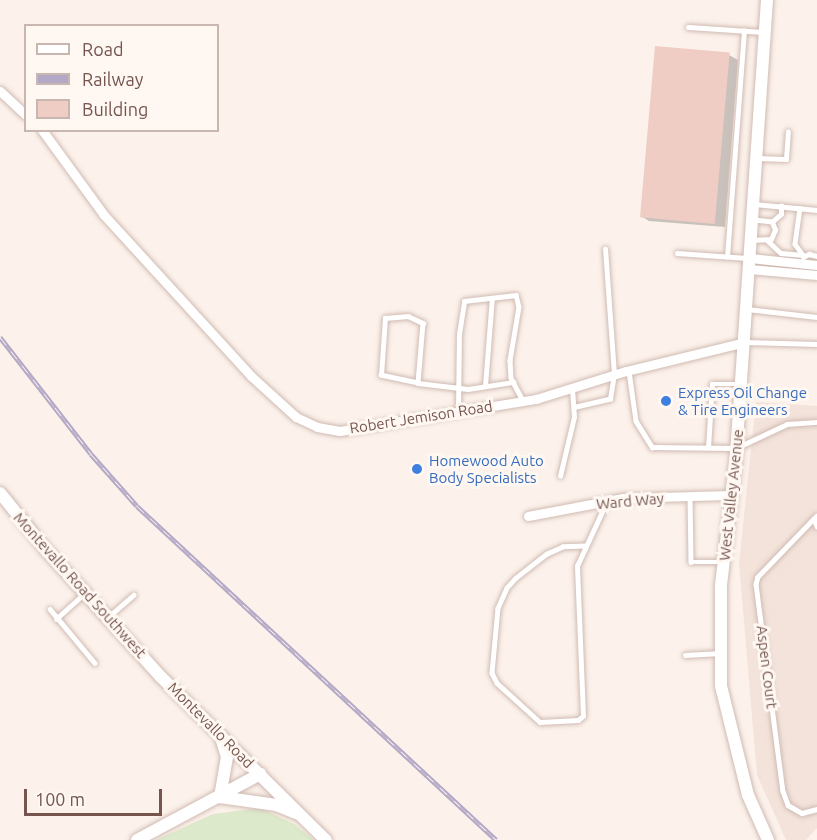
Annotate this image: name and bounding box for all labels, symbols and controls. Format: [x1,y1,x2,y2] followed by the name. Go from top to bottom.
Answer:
[24,24,219,132] legend
[82,39,124,59] text: Road
[82,69,143,89] text: Railway
[82,99,148,119] text: Building
[678,383,807,418] place label: Express Oil Change & Tire Engineers
[659,394,673,408] marker: Express Oil Change & Tire Engineers
[348,397,494,437] street label: Robert Jemison Road
[715,428,747,562] street label: West Valley Avenue
[429,451,544,486] place label: Homewood Auto Body Specialists
[410,462,424,476] marker: Homewood Auto Body Specialists
[596,489,664,513] street label: Ward Way
[10,509,150,661] street label: Montevallo Road Southwest
[753,624,781,710] street label: Aspen Court
[164,678,258,772] street label: Montevallo Road
[27,777,165,815] scale bar
[35,789,85,809] text: 100 m

